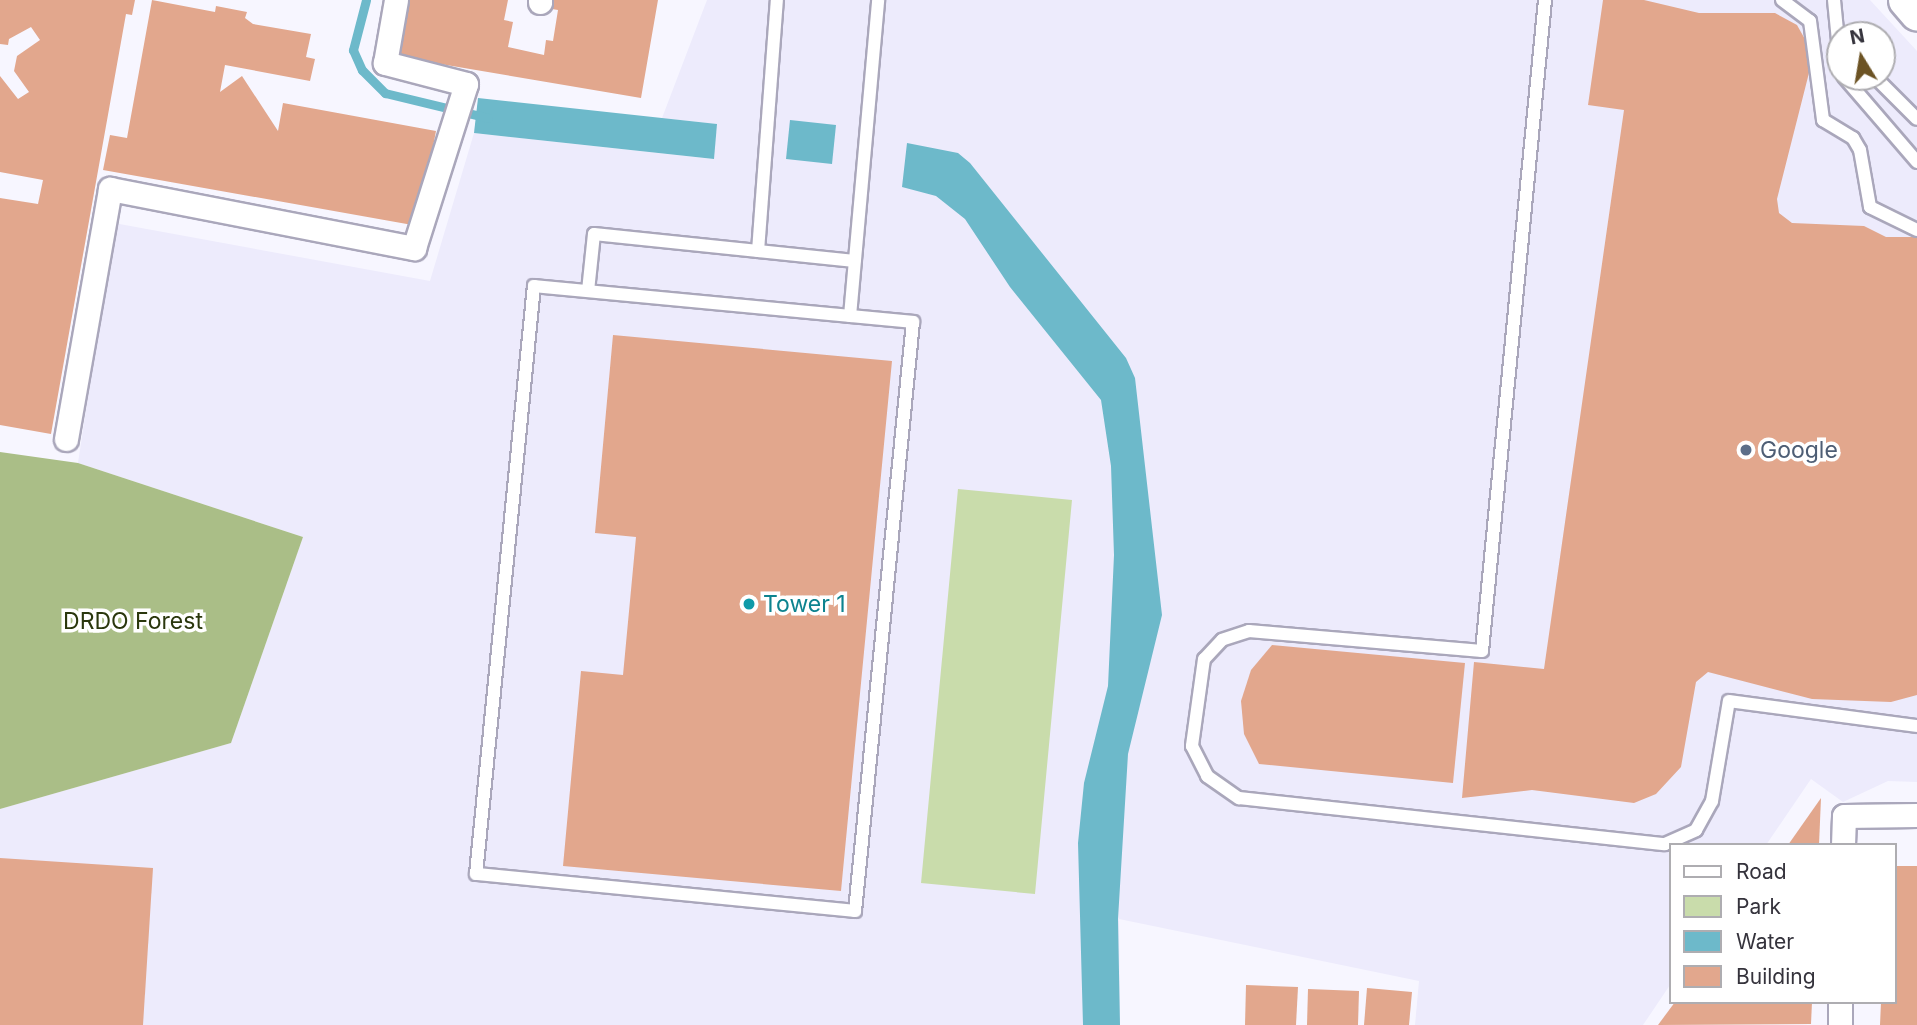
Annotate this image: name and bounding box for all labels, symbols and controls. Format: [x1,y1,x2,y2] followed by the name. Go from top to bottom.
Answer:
[1826,21,1896,91] north arrow
[1848,24,1867,50] text: N
[1760,436,1838,464] place label: Google
[1738,442,1754,458] marker: Google
[763,590,846,618] place label: Tower 1
[741,596,757,612] marker: Tower 1
[63,607,203,635] park label: DRDO Forest
[1668,843,1896,1004] legend
[1736,859,1787,884] text: Road
[1736,894,1781,919] text: Park
[1736,929,1794,954] text: Water
[1736,964,1816,989] text: Building

